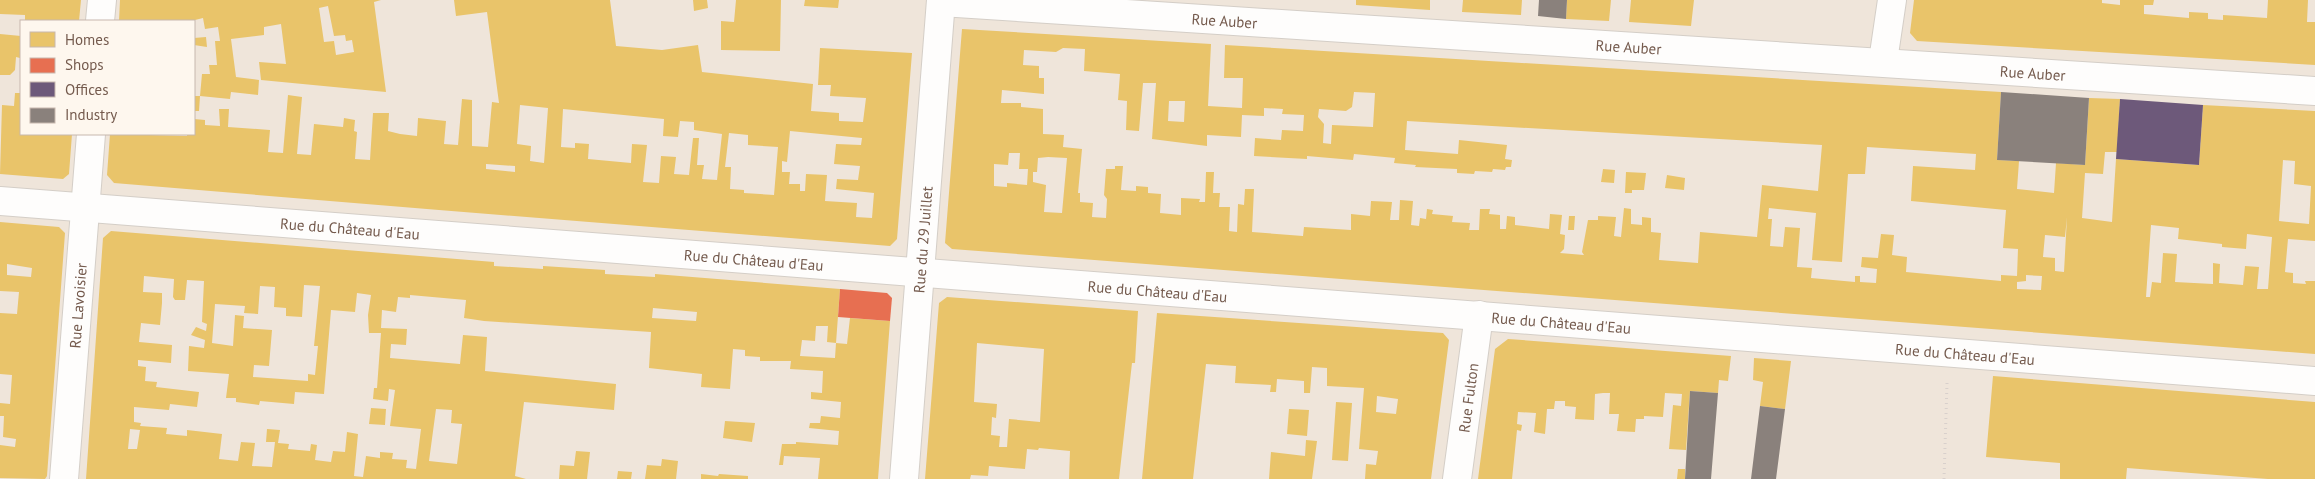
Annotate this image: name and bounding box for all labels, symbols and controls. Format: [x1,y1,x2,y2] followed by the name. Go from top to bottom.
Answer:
[1191,9,1258,32] street label: Rue Auber
[20,20,195,135] legend
[65,30,109,49] text: Homes
[1595,35,1662,58] street label: Rue Auber
[65,55,104,74] text: Shops
[1999,61,2066,84] street label: Rue Auber
[65,80,109,99] text: Offices
[65,105,117,124] text: Industry
[909,186,936,294] street label: Rue du 29 Juillet
[279,213,420,243] street label: Rue du Château d'Eau
[683,245,824,275] street label: Rue du Château d'Eau
[65,262,90,349] street label: Rue Lavoisier
[1087,276,1228,306] street label: Rue du Château d'Eau
[1491,307,1632,337] street label: Rue du Château d'Eau
[1895,339,2036,369] street label: Rue du Château d'Eau
[1454,362,1482,434] street label: Rue Fulton

